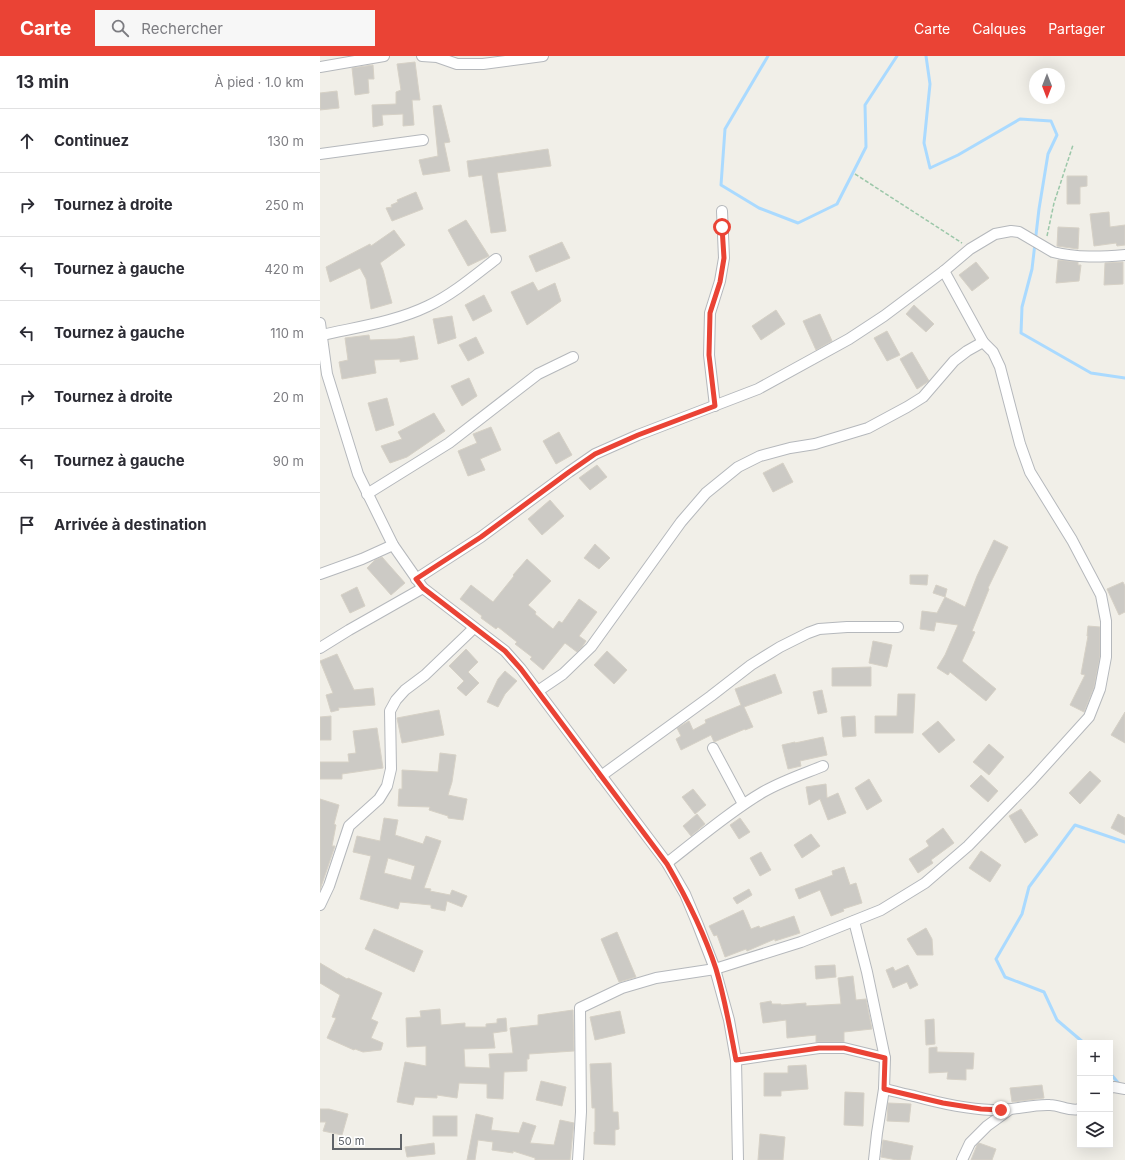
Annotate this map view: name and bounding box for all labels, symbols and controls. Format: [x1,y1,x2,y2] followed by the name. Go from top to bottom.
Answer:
[95,10,375,46] search box
[20,17,71,40] text: Carte
[109,17,131,39] icon: search
[141,19,223,38] text: Rechercher
[914,20,950,37] text: Carte
[972,20,1026,37] text: Calques
[1048,20,1105,37] text: Partager
[1029,68,1065,104] north arrow
[16,72,69,92] text: 13 min
[215,74,304,90] text: À pied · 1.0 km
[16,130,38,152] icon: ahead
[54,131,129,150] text: Continuez
[267,133,304,149] text: 130 m
[16,194,38,216] icon: right
[54,195,173,214] text: Tournez à droite
[265,197,304,213] text: 250 m
[713,218,731,236] route start
[16,258,38,280] icon: left
[54,259,185,278] text: Tournez à gauche
[264,261,304,277] text: 420 m
[16,322,38,344] icon: left
[54,323,185,342] text: Tournez à gauche
[270,325,304,341] text: 110 m
[16,386,38,408] icon: right
[54,387,173,406] text: Tournez à droite
[273,389,304,405] text: 20 m
[16,450,38,472] icon: left
[54,451,185,470] text: Tournez à gauche
[273,453,304,469] text: 90 m
[16,514,38,536] icon: arrive
[54,515,207,534] text: Arrivée à destination
[1077,1040,1113,1148] map controls
[1077,1040,1113,1076] button: +
[1077,1076,1113,1112] button: −
[992,1101,1010,1119] route end
[1077,1112,1113,1148] button: layers
[332,1132,402,1151] scale bar
[338,1134,364,1148] text: 50 m

